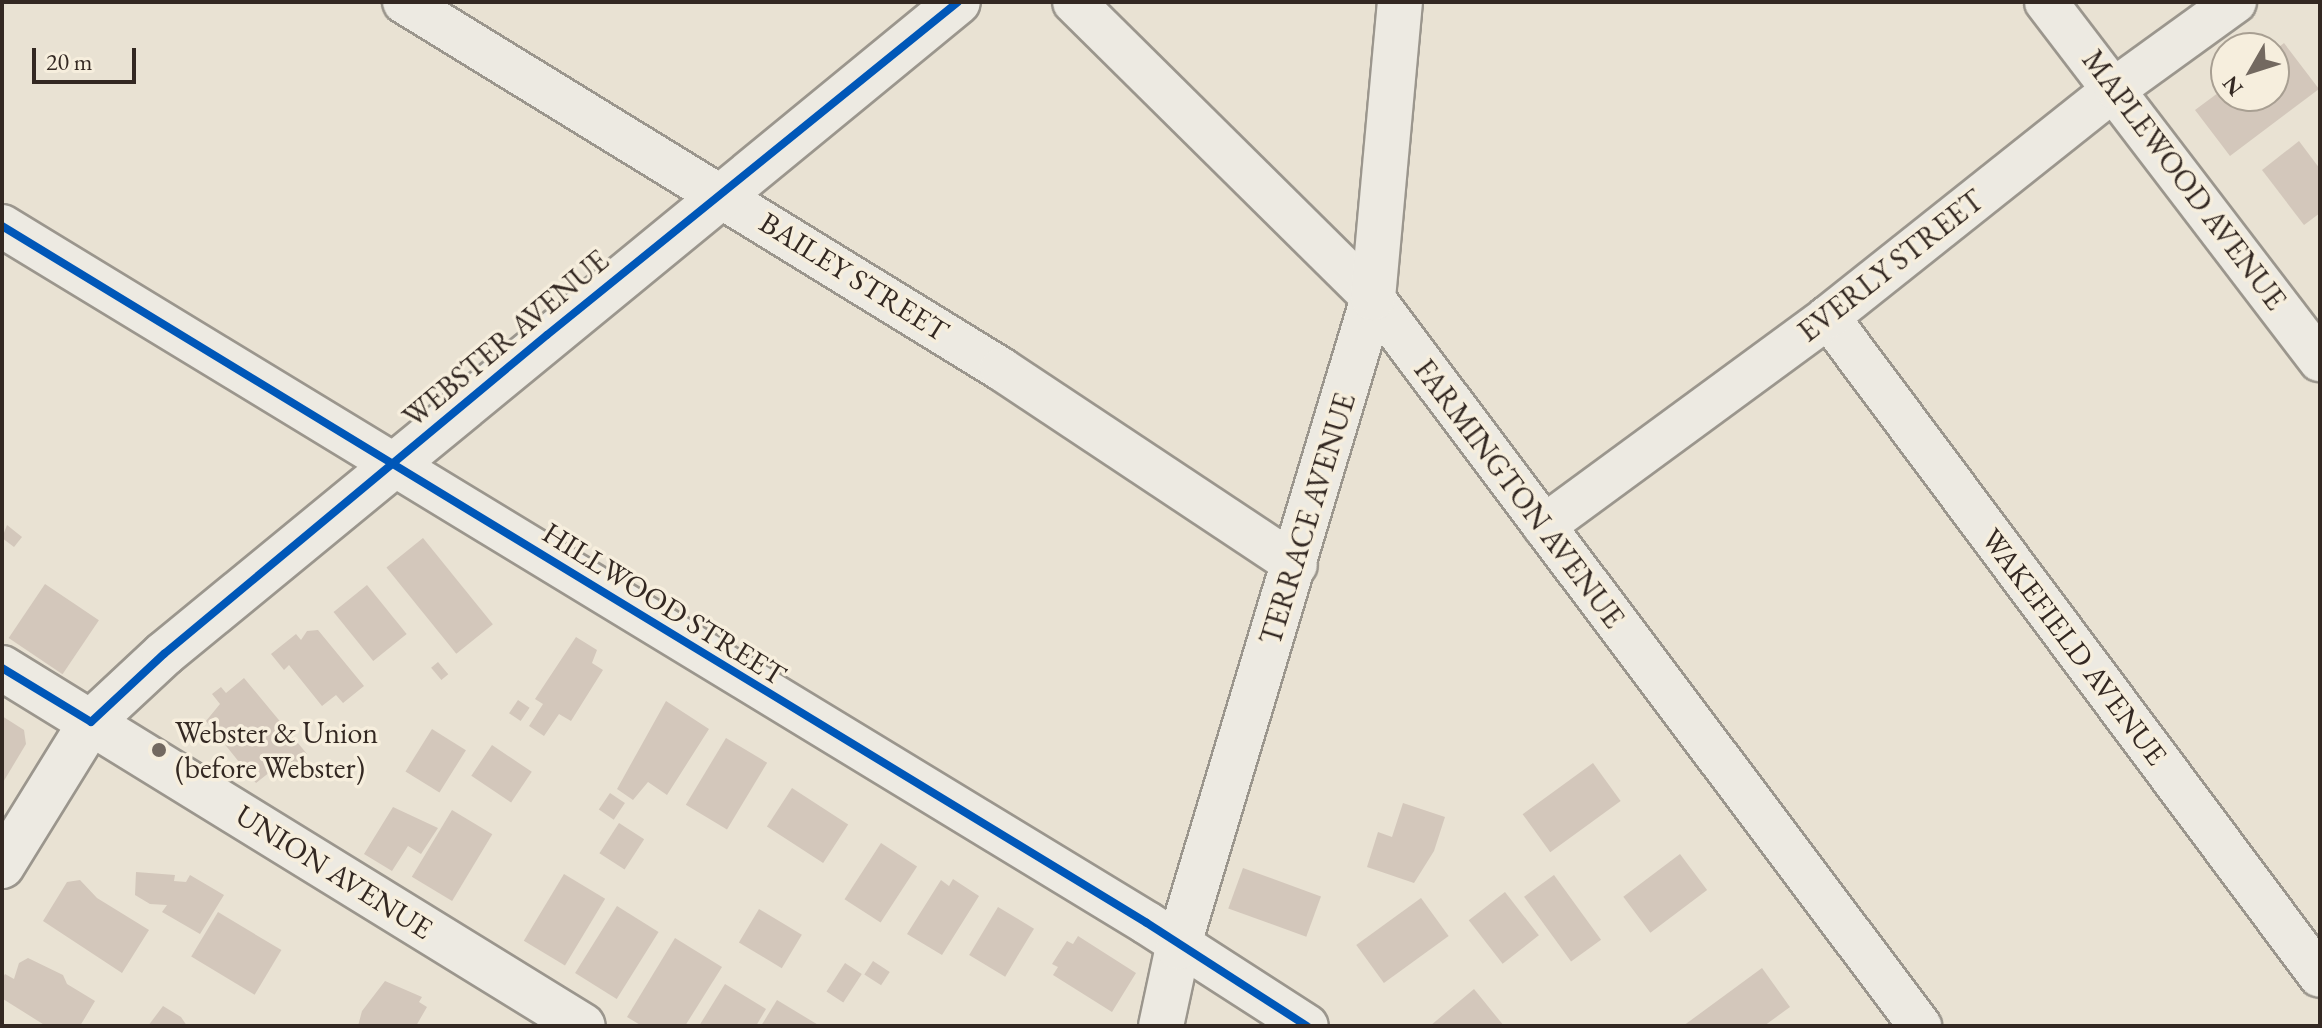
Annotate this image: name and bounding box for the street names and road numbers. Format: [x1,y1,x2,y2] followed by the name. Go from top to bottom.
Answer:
[2075,43,2293,317] street label: MAPLEWOOD AVENUE
[1791,182,1991,350] street label: EVERLY STREET
[753,205,955,349] street label: BAILEY STREET
[396,243,616,435] street label: WEBSTER AVENUE
[1406,353,1632,635] street label: FARMINGTON AVENUE
[1253,389,1363,649] street label: TERRACE AVENUE
[536,515,792,693] street label: HILLWOOD STREET
[1973,522,2175,772] street label: WAKEFIELD AVENUE
[229,797,439,947] street label: UNION AVENUE

